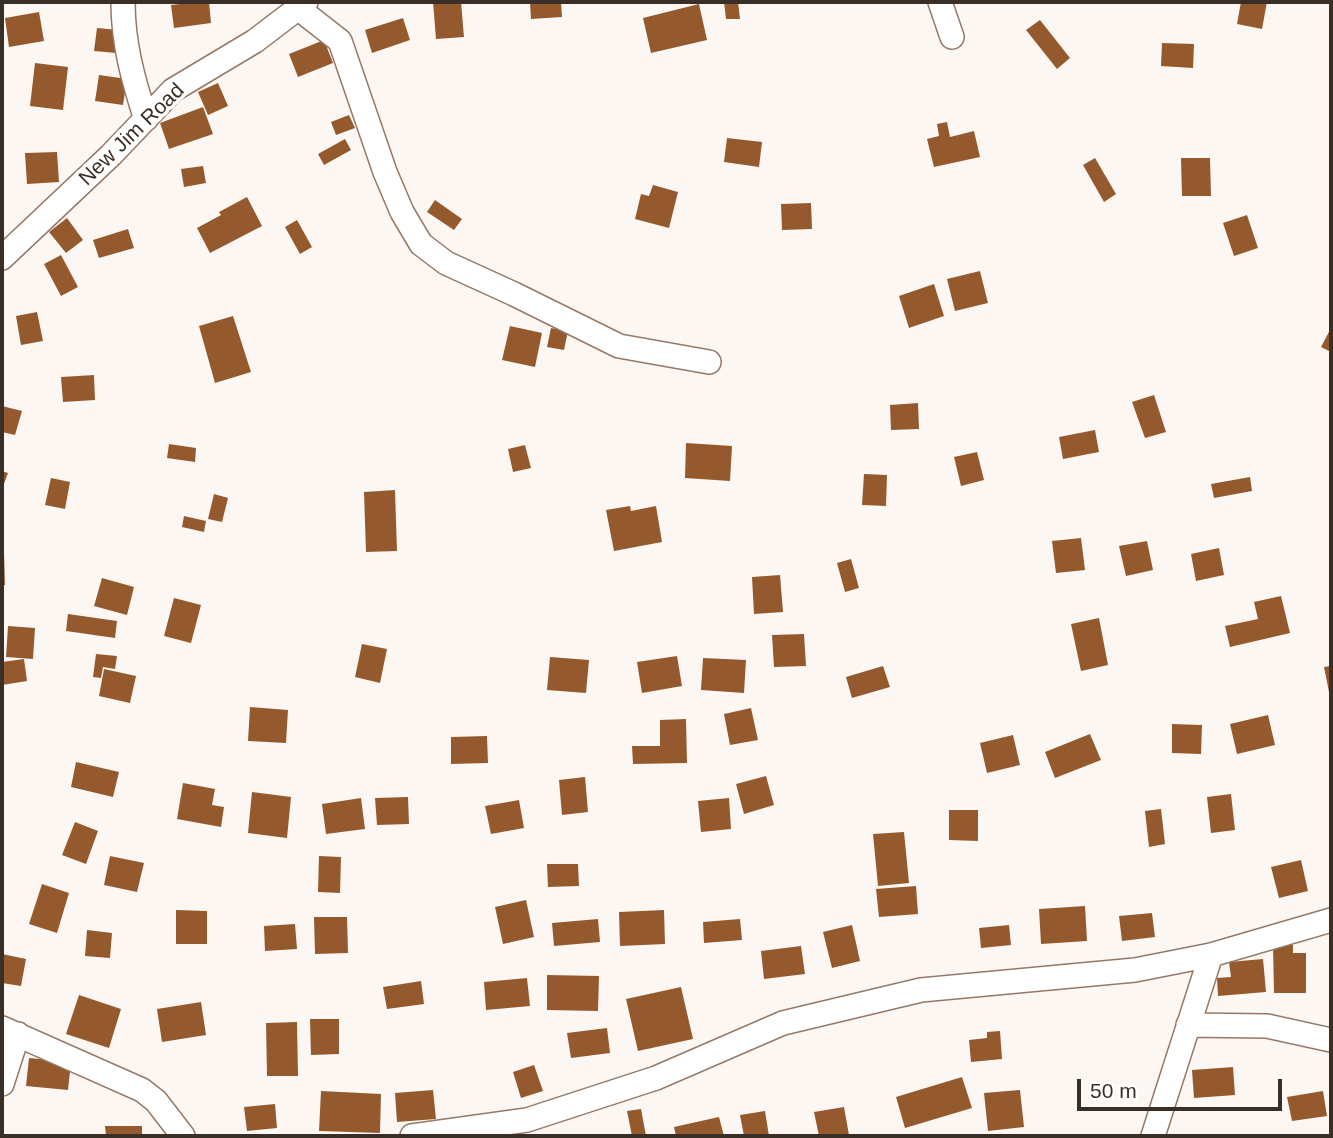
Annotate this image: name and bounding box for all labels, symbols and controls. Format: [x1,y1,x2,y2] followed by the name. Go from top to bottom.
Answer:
[74,79,190,191] street label: New Jim Road
[1081,1064,1286,1108] scale bar
[1090,1079,1137,1102] text: 50 m

